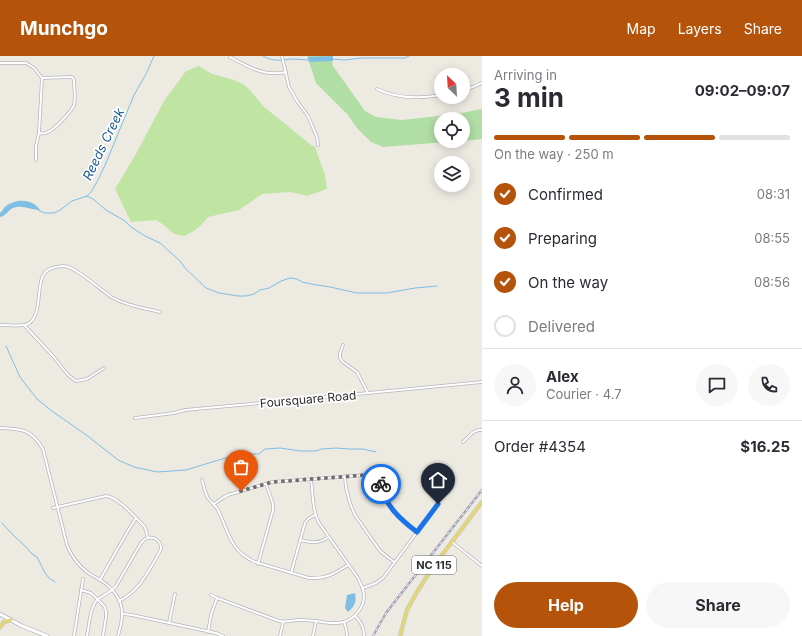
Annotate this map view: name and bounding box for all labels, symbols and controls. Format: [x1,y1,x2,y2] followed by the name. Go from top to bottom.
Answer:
[20,17,108,40] text: Munchgo
[627,20,656,37] text: Map
[678,20,722,37] text: Layers
[744,20,782,37] text: Share
[494,67,557,83] text: Arriving in
[434,68,470,104] north arrow
[434,68,470,192] map controls
[695,81,790,100] text: 09:02–09:07
[494,82,564,113] text: 3 min
[79,105,128,183] water label: Reeds Creek
[434,112,470,148] button: locate
[494,146,614,162] text: On the way · 250 m
[434,156,470,192] button: layers
[494,183,516,205] icon: check
[528,185,603,204] text: Confirmed
[757,186,790,202] text: 08:31
[494,227,516,249] icon: check
[528,229,597,248] text: Preparing
[754,230,790,246] text: 08:55
[494,271,516,293] icon: check
[528,273,608,292] text: On the way
[754,274,790,290] text: 08:56
[528,317,595,336] text: Delivered
[494,364,536,406] button: person
[696,364,738,406] button: chat
[748,364,790,406] button: phone
[546,367,579,386] text: Alex
[546,386,622,402] text: Courier · 4.7
[259,387,357,411] street label: Foursquare Road
[494,437,586,456] text: Order #4354
[740,437,790,456] text: $16.25
[224,450,258,491] pin
[230,456,252,478] icon: bag
[421,463,455,504] pin
[361,464,401,504] courier
[427,469,449,491] icon: home
[370,473,392,495] icon: bike
[412,556,456,574] road number: NC 115
[494,582,638,628] button: Help
[646,582,790,628] button: Share

